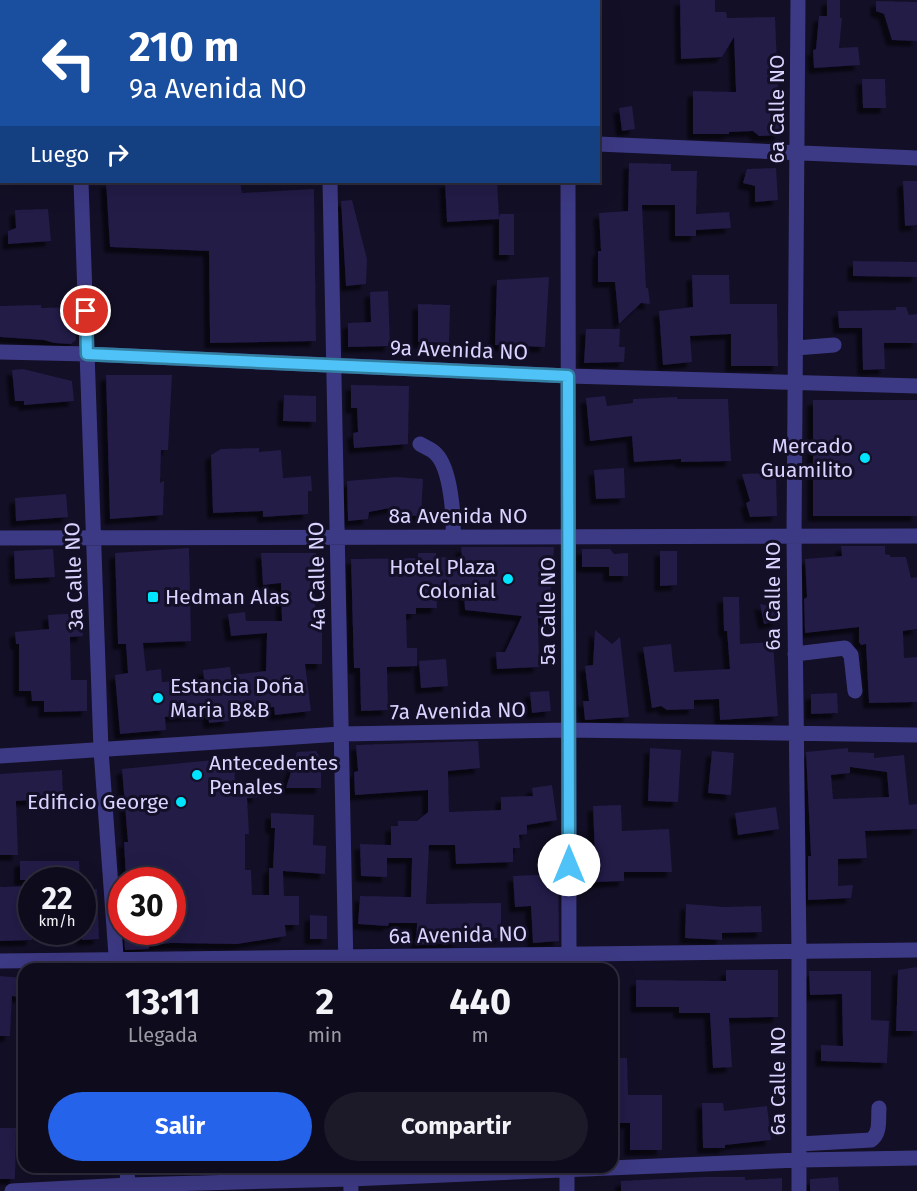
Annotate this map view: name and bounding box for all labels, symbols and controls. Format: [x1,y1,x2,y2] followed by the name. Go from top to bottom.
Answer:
[129,22,239,72] text: 210 m
[30,24,108,102] icon: left
[764,54,790,164] street label: 6a Calle NO
[129,73,307,105] text: 9a Avenida NO
[101,138,134,171] icon: right
[30,141,89,168] text: Luego
[60,285,111,336] pin
[69,294,102,327] icon: arrive
[389,335,529,365] street label: 9a Avenida NO
[761,433,853,483] place label: Mercado Guamilito
[858,451,872,465] marker: Mercado Guamilito
[389,503,527,529] street label: 8a Avenida NO
[59,521,89,631] street label: 3a Calle NO
[303,521,331,631] street label: 4a Calle NO
[760,541,786,651] street label: 6a Calle NO
[389,554,496,604] place label: Hotel Plaza Colonial
[535,557,561,665] street label: 5a Calle NO
[501,572,515,586] marker: Hotel Plaza Colonial
[165,584,290,610] place label: Hedman Alas
[146,590,160,604] marker: Hedman Alas
[170,673,305,723] place label: Estancia Doña Maria B&B
[151,691,165,705] marker: Estancia Doña Maria B&B
[390,697,526,725] street label: 7a Avenida NO
[209,750,338,800] place label: Antecedentes Penales
[190,768,204,782] marker: Antecedentes Penales
[27,789,169,815] place label: Edificio George
[174,795,188,809] marker: Edificio George
[537,833,601,897] position arrow
[108,867,186,945] speed limit sign: 30
[41,881,73,917] text: 22
[38,912,76,930] text: km/h
[389,921,527,949] street label: 6a Avenida NO
[125,980,201,1024] text: 13:11
[316,980,334,1024] text: 2
[449,980,511,1024] text: 440
[128,1023,198,1047] text: Llegada
[308,1023,342,1047] text: min
[472,1023,489,1047] text: m
[765,1026,791,1136] street label: 6a Calle NO
[48,1092,312,1161] button: Salir
[324,1092,588,1161] button: Compartir

